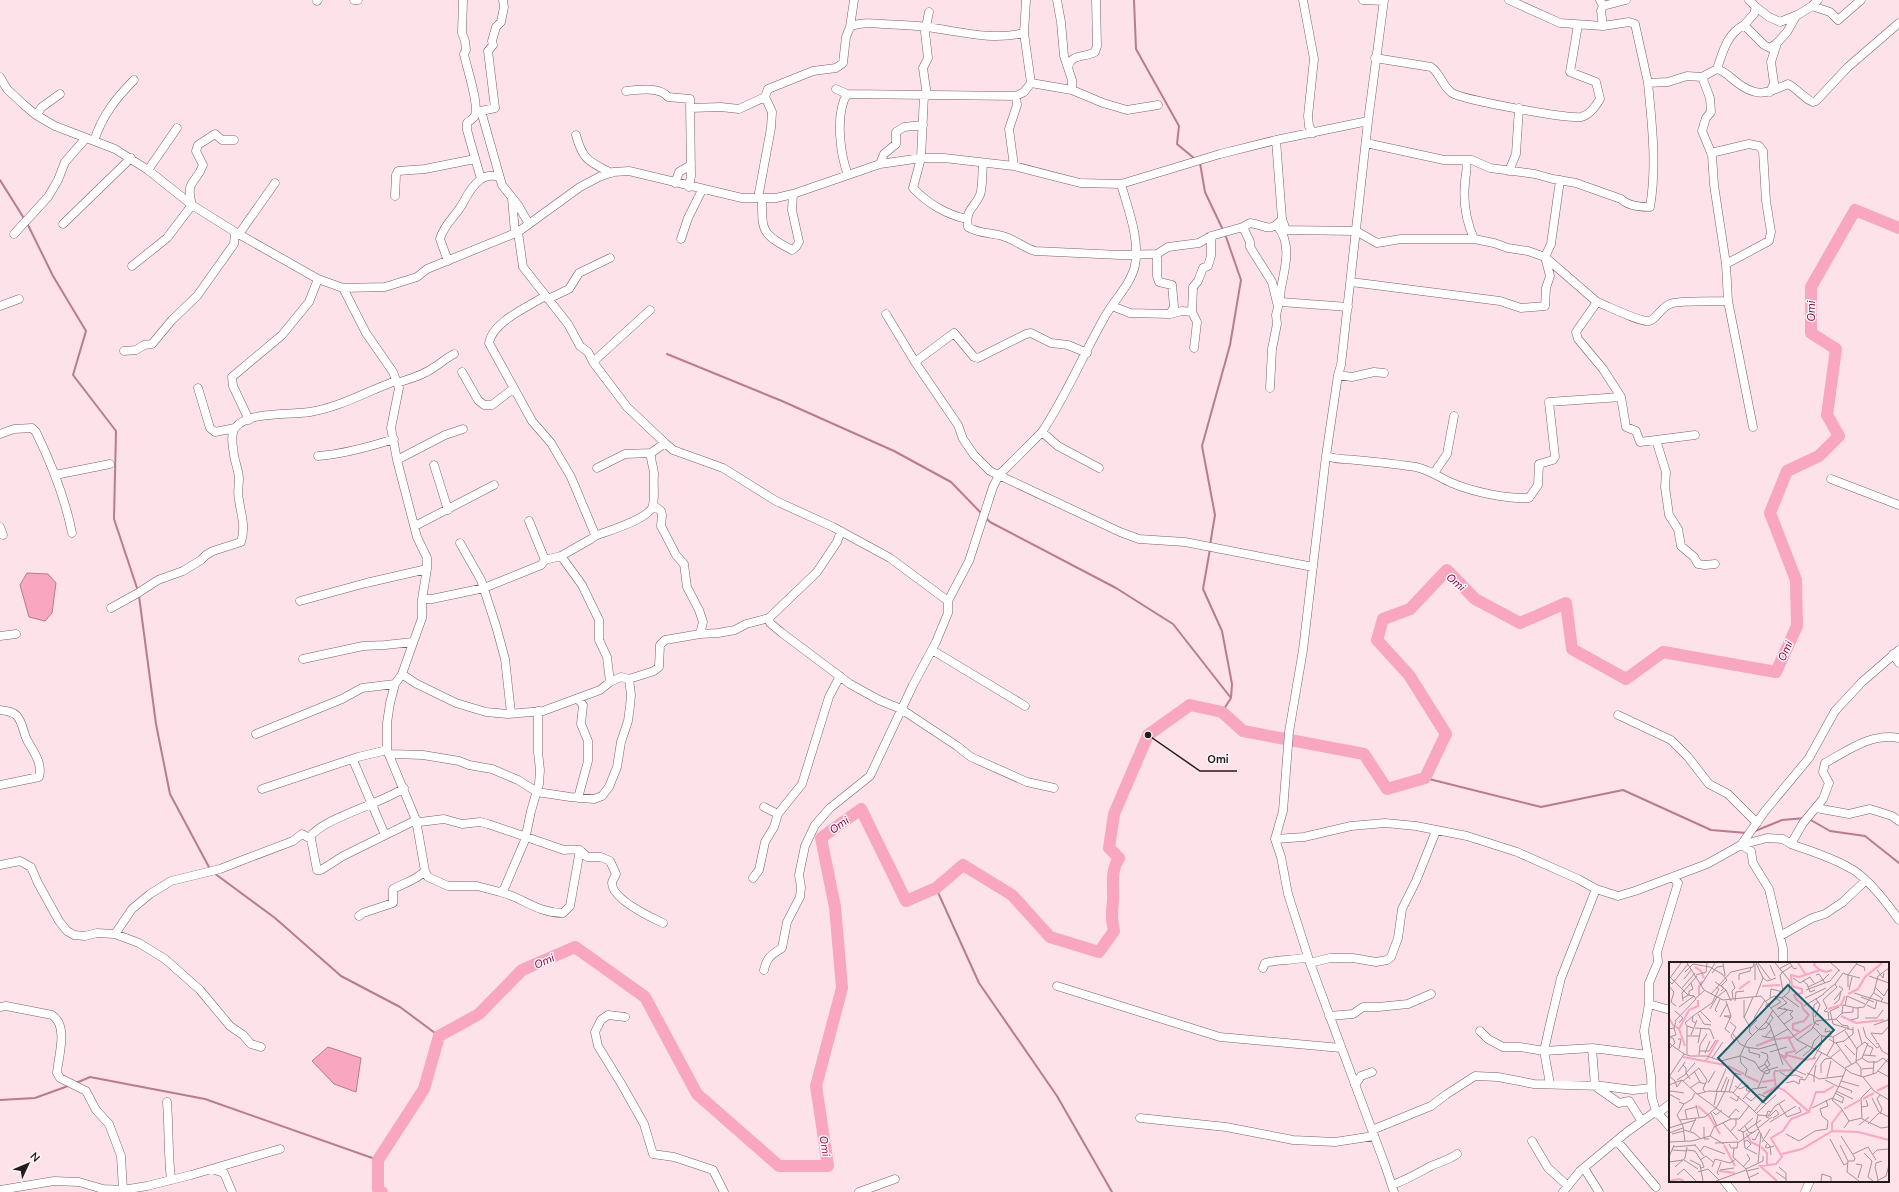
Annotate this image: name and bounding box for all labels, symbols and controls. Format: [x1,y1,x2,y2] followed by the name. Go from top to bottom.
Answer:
[1804,300,1818,321] water label: Omi
[1444,570,1469,594] water label: Omi
[1774,638,1796,663] water label: Omi
[1200,748,1237,771] callout: Omi
[1207,752,1229,766] text: Omi
[826,813,852,837] water label: Omi
[532,950,557,972] water label: Omi
[1669,962,1889,1182] inset map
[816,1135,834,1158] water label: Omi
[8,1144,48,1184] north arrow
[27,1149,43,1165] text: N

